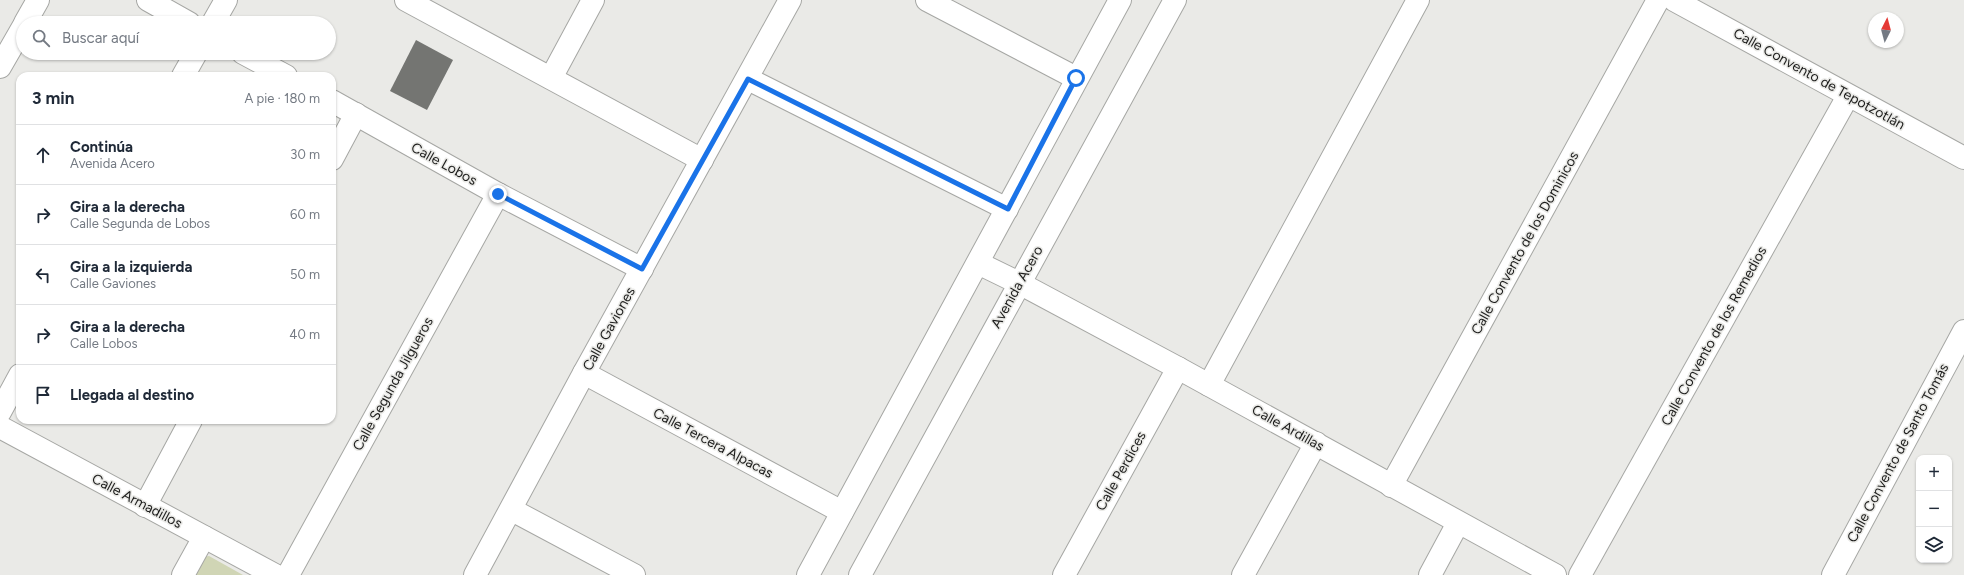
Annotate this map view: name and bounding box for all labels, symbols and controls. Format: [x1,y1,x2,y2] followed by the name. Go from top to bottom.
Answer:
[1868,12,1904,48] north arrow
[16,16,336,60] search box
[1730,25,1908,133] street label: Calle Convento de Tepotzotlán
[30,27,52,49] icon: search
[62,29,139,47] text: Buscar aquí
[1067,69,1085,87] route start
[32,88,74,108] text: 3 min
[245,91,320,106] text: A pie · 180 m
[70,138,133,156] text: Continúa
[408,139,480,189] street label: Calle Lobos
[32,144,54,166] icon: ahead
[290,147,320,162] text: 30 m
[1468,149,1582,337] street label: Calle Convento de los Dominicos
[70,156,155,171] text: Avenida Acero
[489,185,507,203] route end
[70,198,185,216] text: Gira a la derecha
[32,204,54,226] icon: right
[290,207,320,222] text: 60 m
[70,216,210,231] text: Calle Segunda de Lobos
[987,243,1047,331] street label: Avenida Acero
[1658,243,1770,429] street label: Calle Convento de los Remedios
[70,258,192,276] text: Gira a la izquierda
[32,264,54,286] icon: left
[290,267,320,282] text: 50 m
[70,276,156,291] text: Calle Gaviones
[579,284,639,374] street label: Calle Gaviones
[349,314,437,454] street label: Calle Segunda Jilgueros
[70,318,185,336] text: Gira a la derecha
[32,324,54,346] icon: right
[289,327,320,342] text: 40 m
[70,336,138,351] text: Calle Lobos
[1844,361,1952,545] street label: Calle Convento de Santo Tomás
[32,384,54,406] icon: arrive
[70,386,194,404] text: Llegada al destino
[1249,401,1327,455] street label: Calle Ardillas
[650,404,776,482] street label: Calle Tercera Alpacas
[1092,428,1150,514] street label: Calle Perdices
[1916,455,1952,563] map controls
[1916,455,1952,491] button: +
[89,470,185,532] street label: Calle Armadillos
[1916,491,1952,527] button: −
[1916,527,1952,563] button: layers

